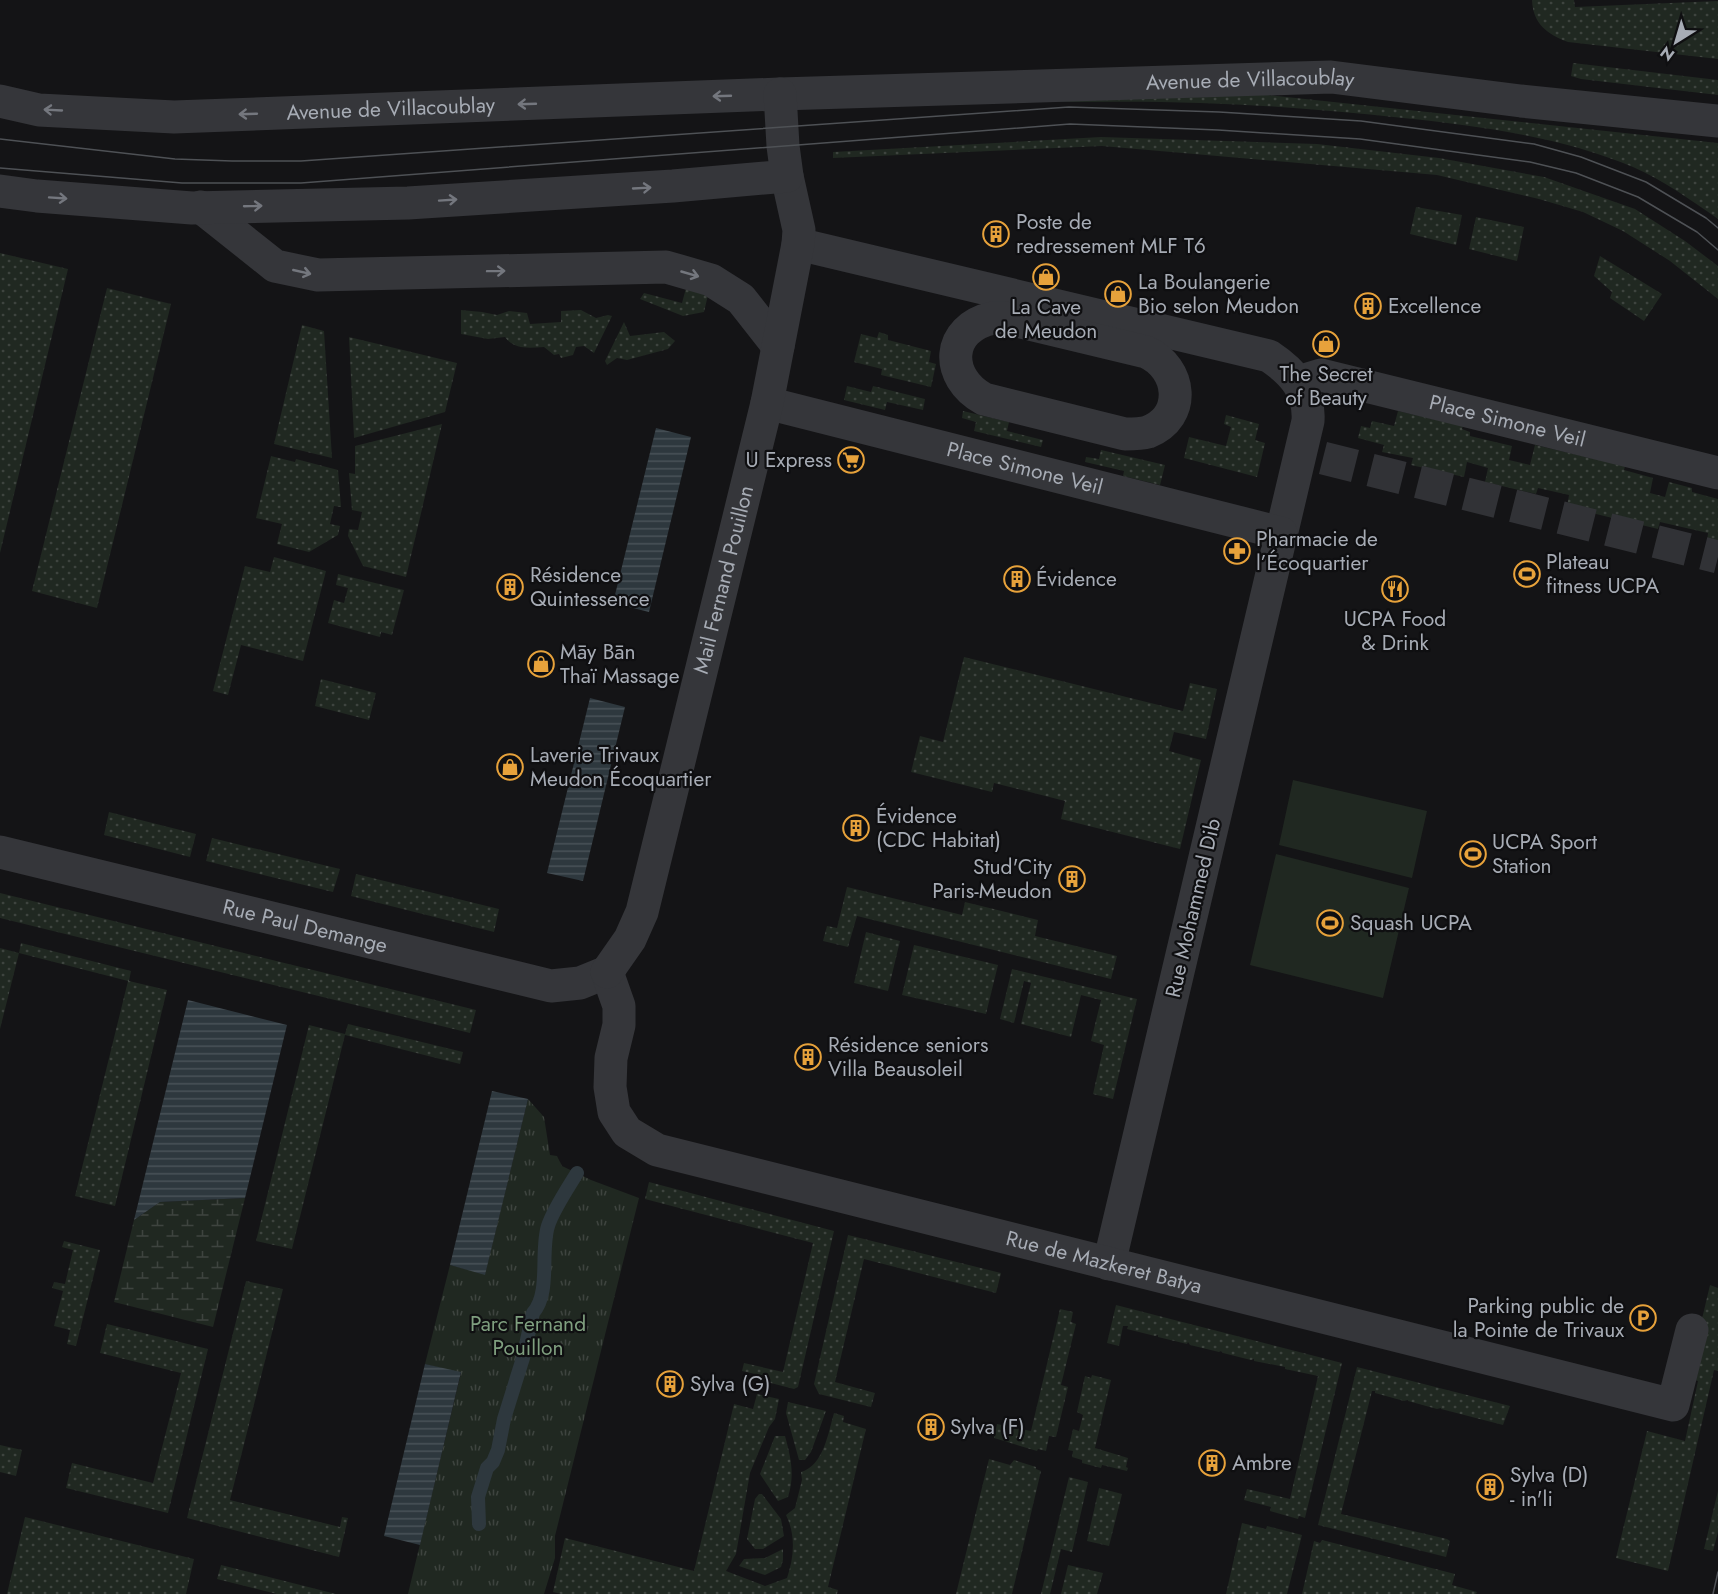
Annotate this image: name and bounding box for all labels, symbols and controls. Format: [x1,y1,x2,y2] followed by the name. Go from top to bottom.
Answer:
[1646,12,1706,72] north arrow
[1655,41,1679,67] text: N
[1145,62,1357,98] street label: Avenue de Villacoublay
[286,90,496,128] street label: Avenue de Villacoublay
[712,91,732,102] one-way arrow
[517,98,537,109] one-way arrow
[44,105,64,116] one-way arrow
[239,108,259,120] one-way arrow
[632,182,652,193] one-way arrow
[48,192,68,203] one-way arrow
[437,195,457,206] one-way arrow
[242,200,262,212] one-way arrow
[1016,207,1206,261] place label: Poste de redressement MLF T6
[981,219,1011,249] building icon: Poste de redressement MLF T6
[1031,262,1061,292] shop icon: La Cave de Meudon
[486,265,506,277] one-way arrow
[292,266,311,278] one-way arrow
[1138,267,1299,321] place label: La Boulangerie Bio selon Meudon
[680,269,699,280] one-way arrow
[1103,279,1133,309] shop icon: La Boulangerie Bio selon Meudon
[1353,291,1383,321] building icon: Excellence
[1388,291,1481,321] place label: Excellence
[995,292,1097,346] place label: La Cave de Meudon
[1311,329,1341,359] shop icon: The Secret of Beauty
[1279,359,1373,413] place label: The Secret of Beauty
[1426,387,1589,455] street label: Place Simone Veil
[944,434,1106,502] street label: Place Simone Veil
[746,445,832,475] place label: U Express
[836,445,866,475] supermarket icon: U Express
[686,482,761,677] street label: Mail Fernand Pouillon
[1256,524,1378,578] place label: Pharmacie de l’Écoquartier
[1222,536,1252,566] pharmacy icon: Pharmacie de l’Écoquartier
[1546,547,1659,601] place label: Plateau fitness UCPA
[1512,559,1542,589] sports icon: Plateau fitness UCPA
[530,560,650,614] place label: Résidence Quintessence
[1002,564,1032,594] building icon: Évidence
[1036,564,1117,594] place label: Évidence
[495,572,525,602] building icon: Résidence Quintessence
[1380,574,1410,604] restaurant icon: UCPA Food & Drink
[1344,604,1446,658] place label: UCPA Food & Drink
[560,637,680,691] place label: Māy Bān Thaï Massage
[526,649,556,679] shop icon: Māy Bān Thaï Massage
[530,740,712,794] place label: Laverie Trivaux Meudon Écoquartier
[495,752,525,782] shop icon: Laverie Trivaux Meudon Écoquartier
[876,801,1001,855] place label: Évidence (CDC Habitat)
[841,813,871,843] building icon: Évidence (CDC Habitat)
[1158,815,1228,1001] street label: Rue Mohammed Dib
[1492,827,1597,881] place label: UCPA Sport Station
[1458,839,1488,869] sports icon: UCPA Sport Station
[932,852,1053,906] place label: Stud'City Paris-Meudon
[1057,864,1087,894] building icon: Stud'City Paris-Meudon
[220,892,391,961] street label: Rue Paul Demange
[1315,908,1345,938] sports icon: Squash UCPA
[1350,908,1472,938] place label: Squash UCPA
[828,1030,988,1084] place label: Résidence seniors Villa Beausoleil
[793,1042,823,1072] building icon: Résidence seniors Villa Beausoleil
[1003,1223,1205,1301] street label: Rue de Mazkeret Batya
[1453,1291,1624,1345] place label: Parking public de la Pointe de Trivaux
[1628,1303,1658,1333] parking icon: Parking public de la Pointe de Trivaux
[470,1309,586,1363] park label: Parc Fernand Pouillon
[655,1369,685,1399] building icon: Sylva (G)
[690,1369,771,1399] place label: Sylva (G)
[916,1412,946,1442] building icon: Sylva (F)
[950,1412,1025,1442] place label: Sylva (F)
[1197,1448,1227,1478] building icon: Ambre
[1232,1448,1292,1478] place label: Ambre
[1510,1460,1589,1514] place label: Sylva (D) - in'li
[1475,1472,1505,1502] building icon: Sylva (D) - in'li

